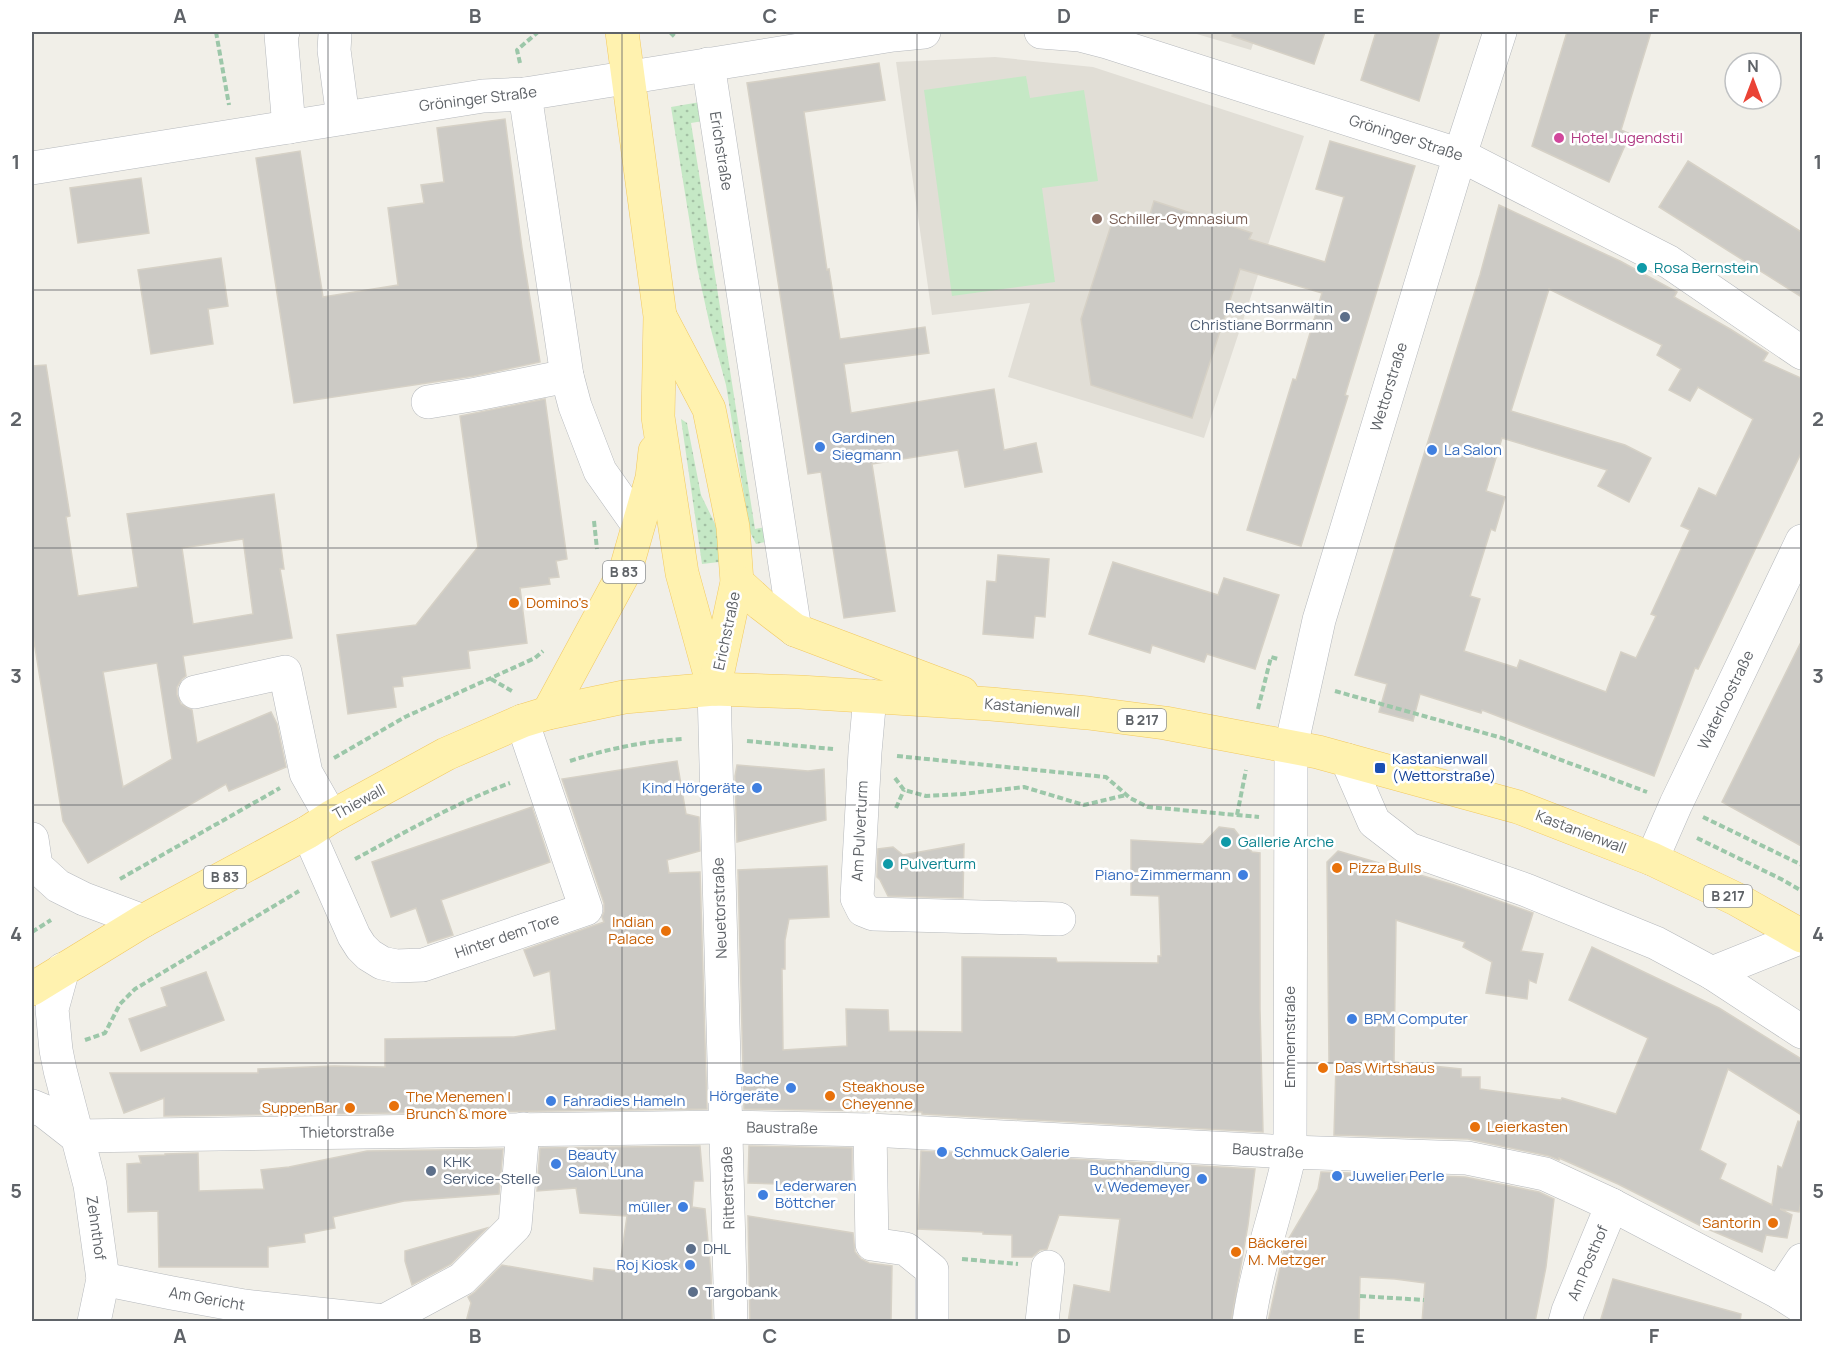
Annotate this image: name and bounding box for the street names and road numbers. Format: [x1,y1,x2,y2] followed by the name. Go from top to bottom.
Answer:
[418,81,538,116] street label: Gröninger Straße
[1347,109,1466,166] street label: Gröninger Straße
[705,110,738,192] street label: Erichstraße
[1365,340,1412,434] street label: Wettorstraße
[603,561,645,583] road number: B 83
[708,589,745,672] street label: Erichstraße
[1692,647,1759,753] street label: Waterloostraße
[983,693,1081,722] street label: Kastanienwall
[1118,709,1166,731] road number: B 217
[329,779,388,824] street label: Thiewall
[846,780,873,882] street label: Am Pulverturm
[1533,805,1630,858] street label: Kastanienwall
[707,857,732,959] street label: Neuetorstraße
[204,866,246,888] road number: B 83
[1704,885,1752,907] road number: B 217
[452,908,562,963] street label: Hinter dem Tore
[1279,986,1300,1088] street label: Emmernstraße
[746,1116,818,1139] street label: Baustraße
[299,1120,395,1143] street label: Thietorstraße
[1232,1138,1305,1163] street label: Baustraße
[716,1146,739,1230] street label: Ritterstraße
[82,1194,112,1262] street label: Zehnthof
[1562,1221,1613,1304] street label: Am Posthof
[167,1282,247,1316] street label: Am Gericht

